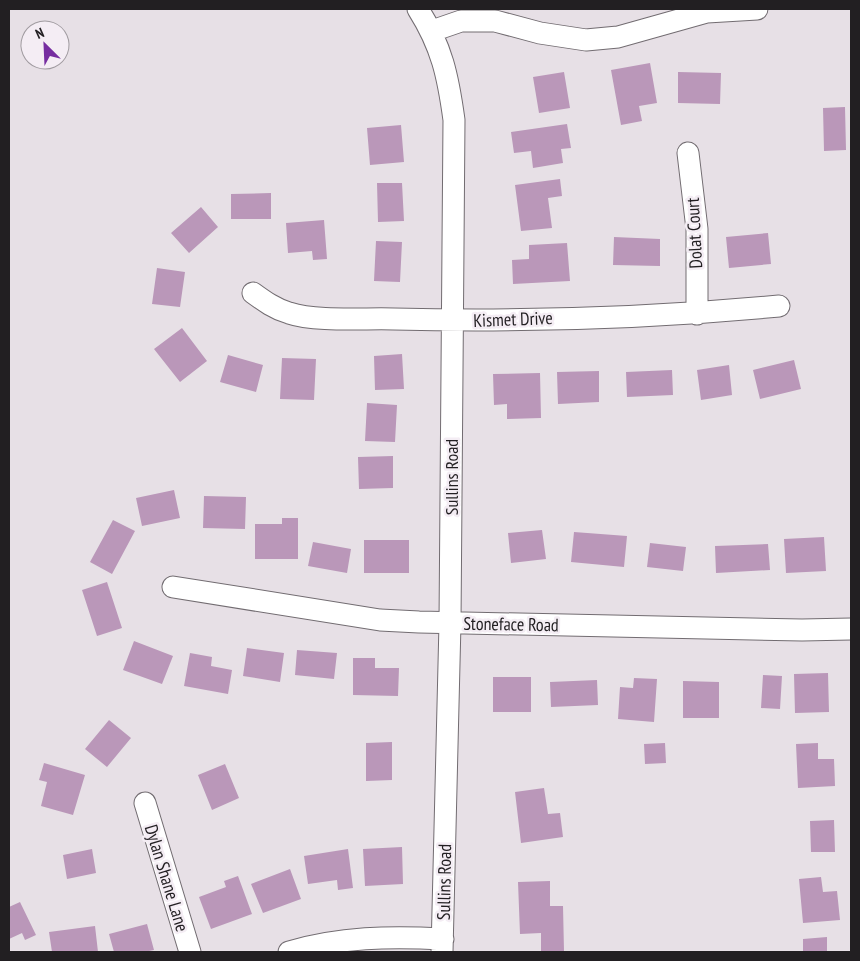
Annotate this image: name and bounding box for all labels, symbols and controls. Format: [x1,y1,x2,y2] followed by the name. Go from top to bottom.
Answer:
[20,20,70,70] north arrow
[33,23,47,43] text: N
[681,197,707,269] street label: Dolat Court
[473,306,553,332] street label: Kismet Drive
[440,439,463,515] street label: Sullins Road
[463,612,559,636] street label: Stoneface Road
[140,822,194,934] street label: Dylan Shane Lane
[432,844,456,920] street label: Sullins Road

